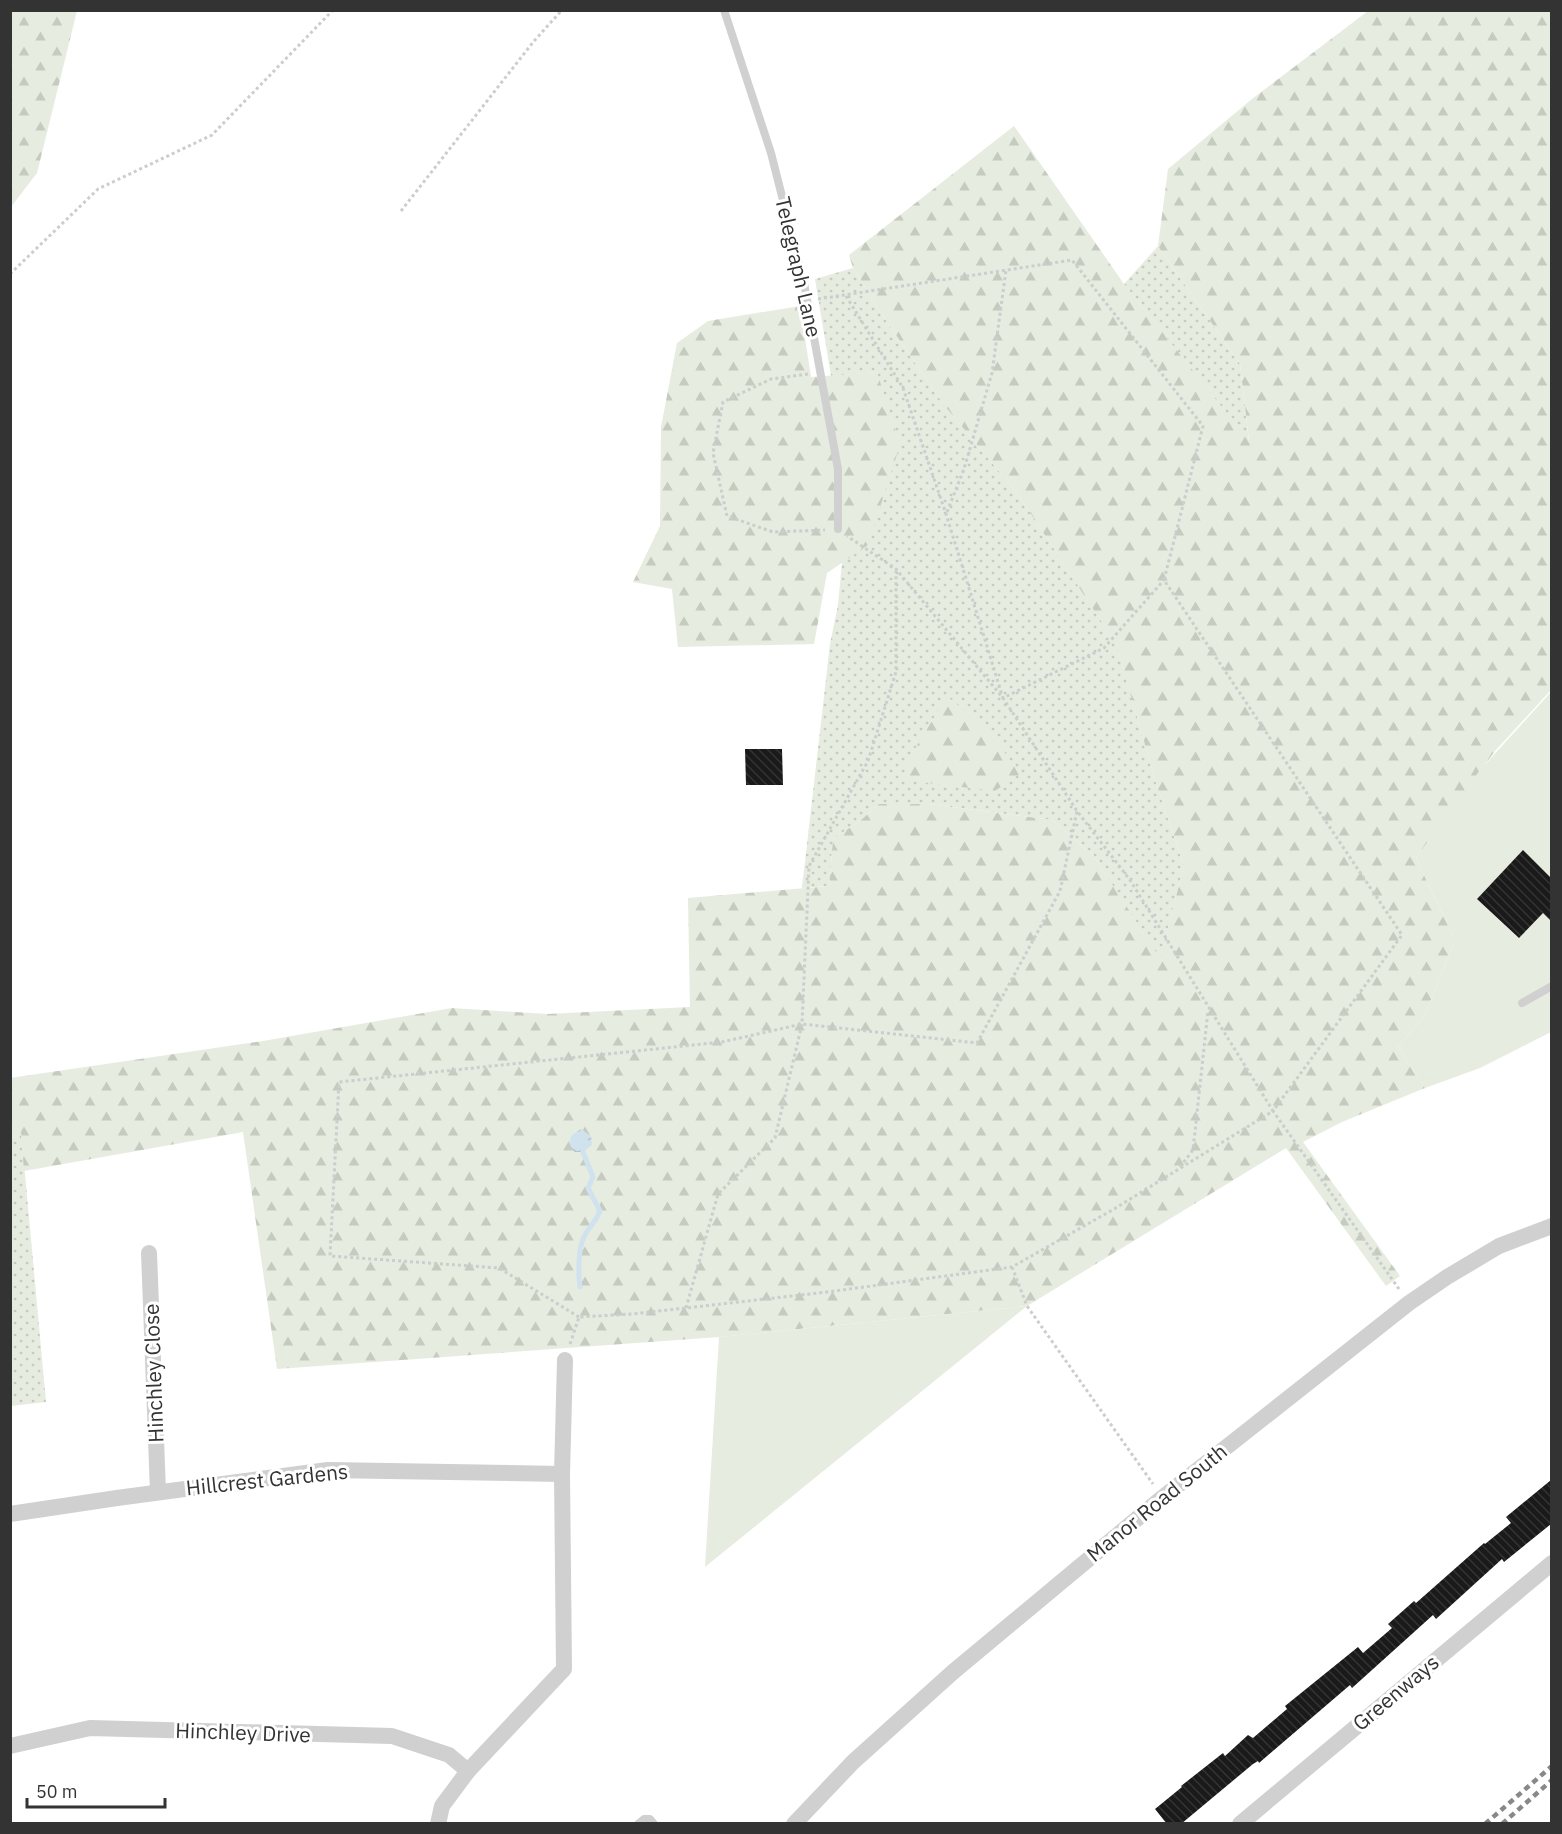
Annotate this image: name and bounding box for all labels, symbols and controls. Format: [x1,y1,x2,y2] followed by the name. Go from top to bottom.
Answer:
[769,194,829,340] street label: Telegraph Lane
[137,1303,169,1443] street label: Hinchley Close
[1080,1437,1232,1568] street label: Manor Road South
[184,1457,349,1501] street label: Hillcrest Gardens
[1346,1648,1444,1737] street label: Greenways
[175,1716,311,1748] street label: Hinchley Drive
[27,1771,165,1809] scale bar
[36,1780,78,1803] text: 50 m

